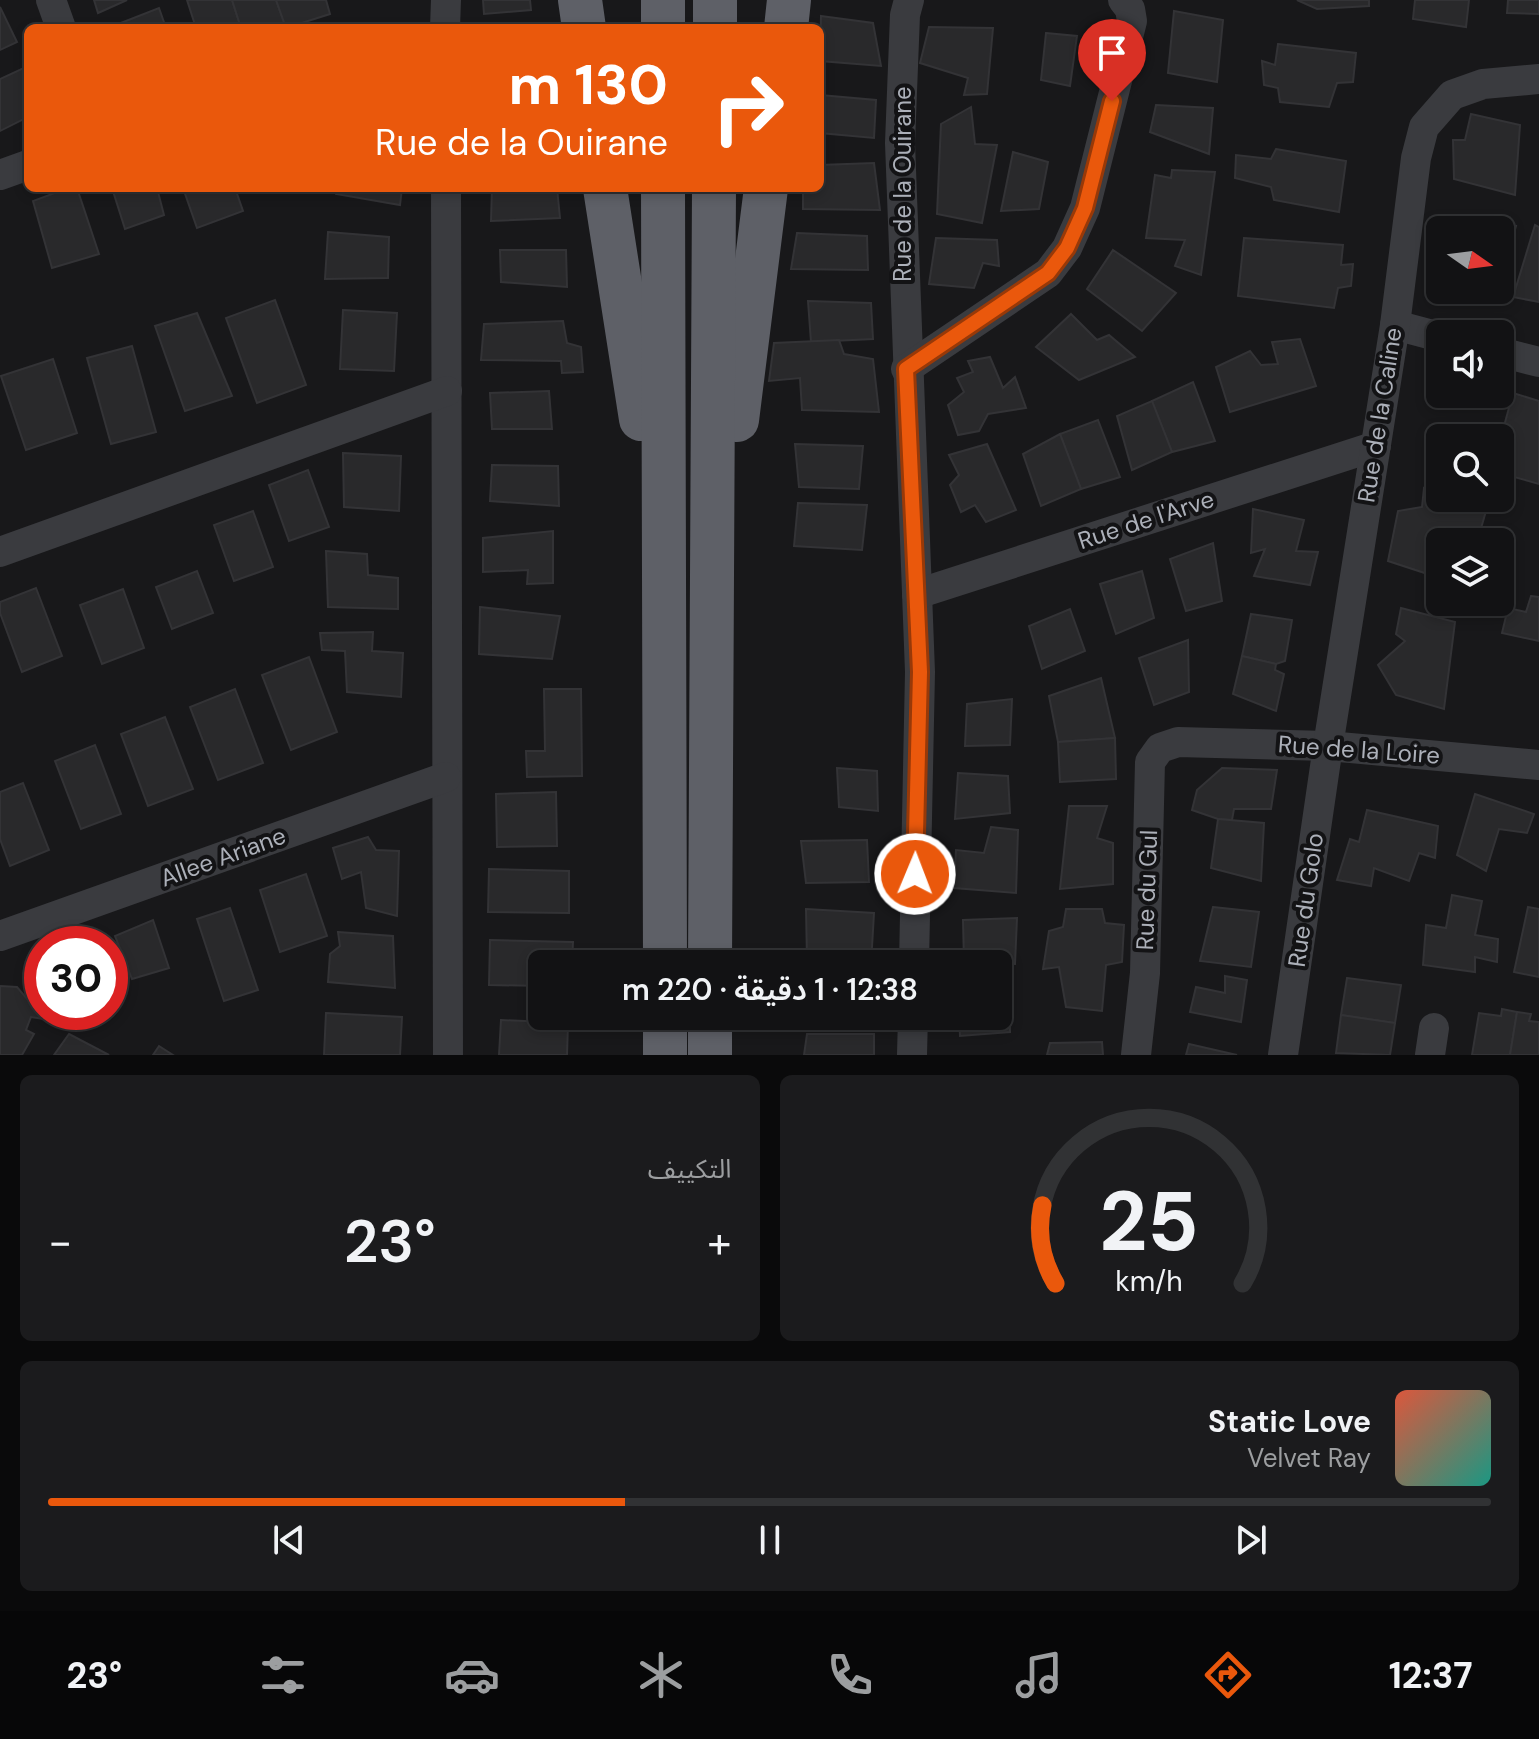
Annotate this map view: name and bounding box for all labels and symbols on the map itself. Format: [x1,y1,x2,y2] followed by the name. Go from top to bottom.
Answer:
[1078,19,1146,101] pin
[887,86,918,282] street label: Rue de la Ouirane
[1426,216,1514,304] north arrow
[1350,325,1409,505] street label: Rue de la Caline
[1074,483,1218,556] street label: Rue de l'Arve
[1277,728,1441,771] street label: Rue de la Loire
[156,820,290,894] street label: Allee Ariane
[1129,829,1164,951] street label: Rue du Gul
[1281,831,1330,969] street label: Rue du Golo
[873,832,957,916] position arrow
[24,926,128,1030] speed limit sign: 30

